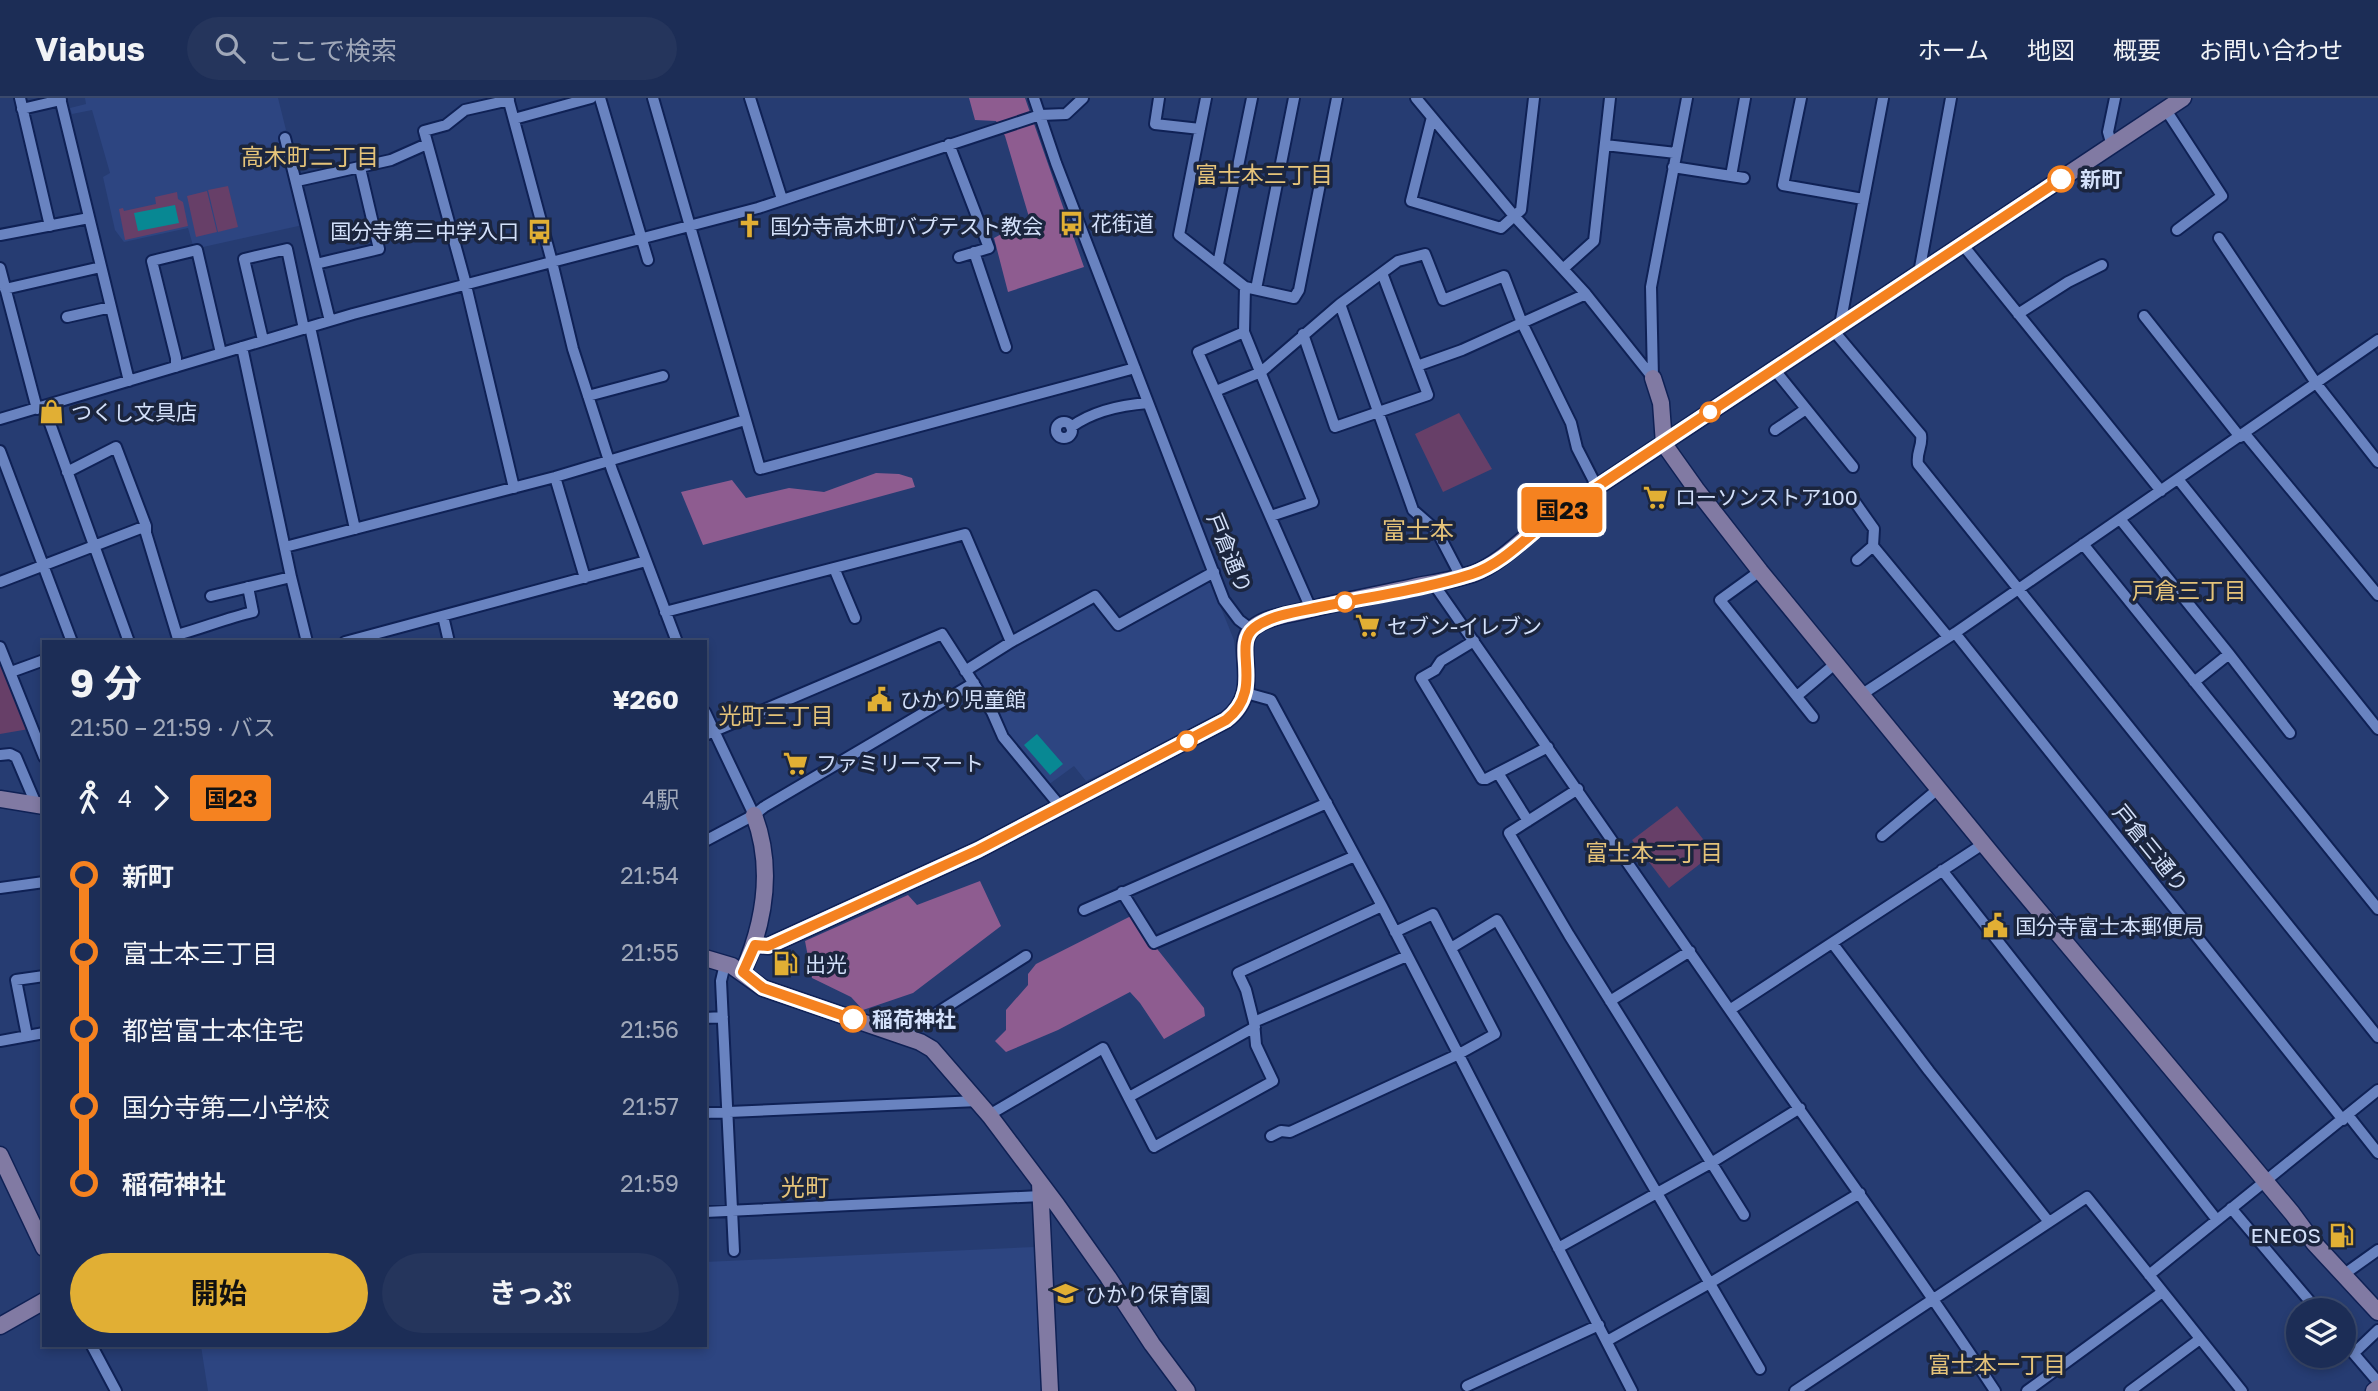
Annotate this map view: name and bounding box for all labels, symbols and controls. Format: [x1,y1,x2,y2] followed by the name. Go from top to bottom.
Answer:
[187,17,677,80] search box
[35,29,145,68] text: Viabus
[211,29,249,67] icon: search
[267,35,397,66] text: ここで検索
[1918,35,1989,64] text: ホーム
[2027,35,2075,64] text: 地図
[2113,35,2161,64] text: 概要
[2199,35,2343,64] text: お問い合わせ
[241,142,379,170] district label: 高木町二丁目
[1195,160,1333,188] district label: 富士本三丁目
[2048,166,2074,192] marker: 新町
[2080,166,2122,192] place label: 新町
[1057,209,1085,237] bus stop icon: 花街道
[1091,210,1154,236] place label: 花街道
[736,212,764,240] church icon: 国分寺高木町バプテスト教会
[770,213,1043,239] place label: 国分寺高木町バプテスト教会
[525,217,553,245] bus stop icon: 国分寺第三中学入口
[330,218,519,244] place label: 国分寺第三中学入口
[37,398,65,426] shop icon: つくし文具店
[71,399,197,425] place label: つくし文具店
[1700,402,1720,422] unlabelled marker
[1641,483,1669,511] supermarket icon: ローソンストア100
[1675,484,1858,510] place label: ローソンストア100
[1522,487,1602,533] line badge: 国23
[1535,495,1589,524] text: 国23
[1202,509,1258,597] street label: 戸倉通り
[1382,515,1454,544] district label: 富士本
[2132,576,2247,604] district label: 戸倉三丁目
[1335,592,1355,612] unlabelled marker
[1353,612,1381,640] supermarket icon: セブン-イレブン
[1387,613,1542,639] place label: セブン-イレブン
[70,660,142,705] text: 9 分
[613,684,679,715] text: ¥260
[866,685,894,713] public building icon: ひかり児童館
[900,686,1026,712] place label: ひかり児童館
[719,701,834,729] district label: 光町三丁目
[70,713,276,741] text: 21:50 – 21:59 · バス
[1177,731,1197,751] unlabelled marker
[782,749,810,777] supermarket icon: ファミリーマート
[816,750,984,776] place label: ファミリーマート
[70,779,108,817] icon: walk
[142,779,180,817] icon: forward
[204,783,257,812] text: 国23
[118,784,132,812] text: 4
[642,785,679,813] text: 4駅
[2108,799,2194,897] street label: 戸倉三通り
[1585,838,1723,866] district label: 富士本二丁目
[122,861,174,892] text: 新町
[620,861,679,889] text: 21:54
[1981,912,2009,940] public building icon: 国分寺富士本郵便局
[2015,913,2204,939] place label: 国分寺富士本郵便局
[122,938,278,969] text: 富士本三丁目
[621,938,679,966] text: 21:55
[771,950,799,978] fuel station icon: 出光
[805,951,847,977] place label: 出光
[840,1006,866,1032] marker: 稲荷神社
[872,1006,956,1032] place label: 稲荷神社
[122,1015,304,1046] text: 都営富士本住宅
[620,1015,679,1043] text: 21:56
[122,1092,330,1123] text: 国分寺第二小学校
[622,1092,679,1120] text: 21:57
[122,1169,226,1200] text: 稲荷神社
[620,1169,679,1197] text: 21:59
[781,1172,829,1201] district label: 光町
[2327,1221,2355,1249] fuel station icon: ENEOS
[2251,1222,2321,1248] place label: ENEOS
[70,1253,368,1333] button: 開始
[382,1253,679,1333] button: きっぷ
[1051,1280,1079,1308] school or university icon: ひかり保育園
[1085,1281,1211,1307] place label: ひかり保育園
[2286,1298,2356,1368] map controls
[2286,1298,2356,1368] button: layers
[1928,1350,2066,1378] district label: 富士本一丁目

